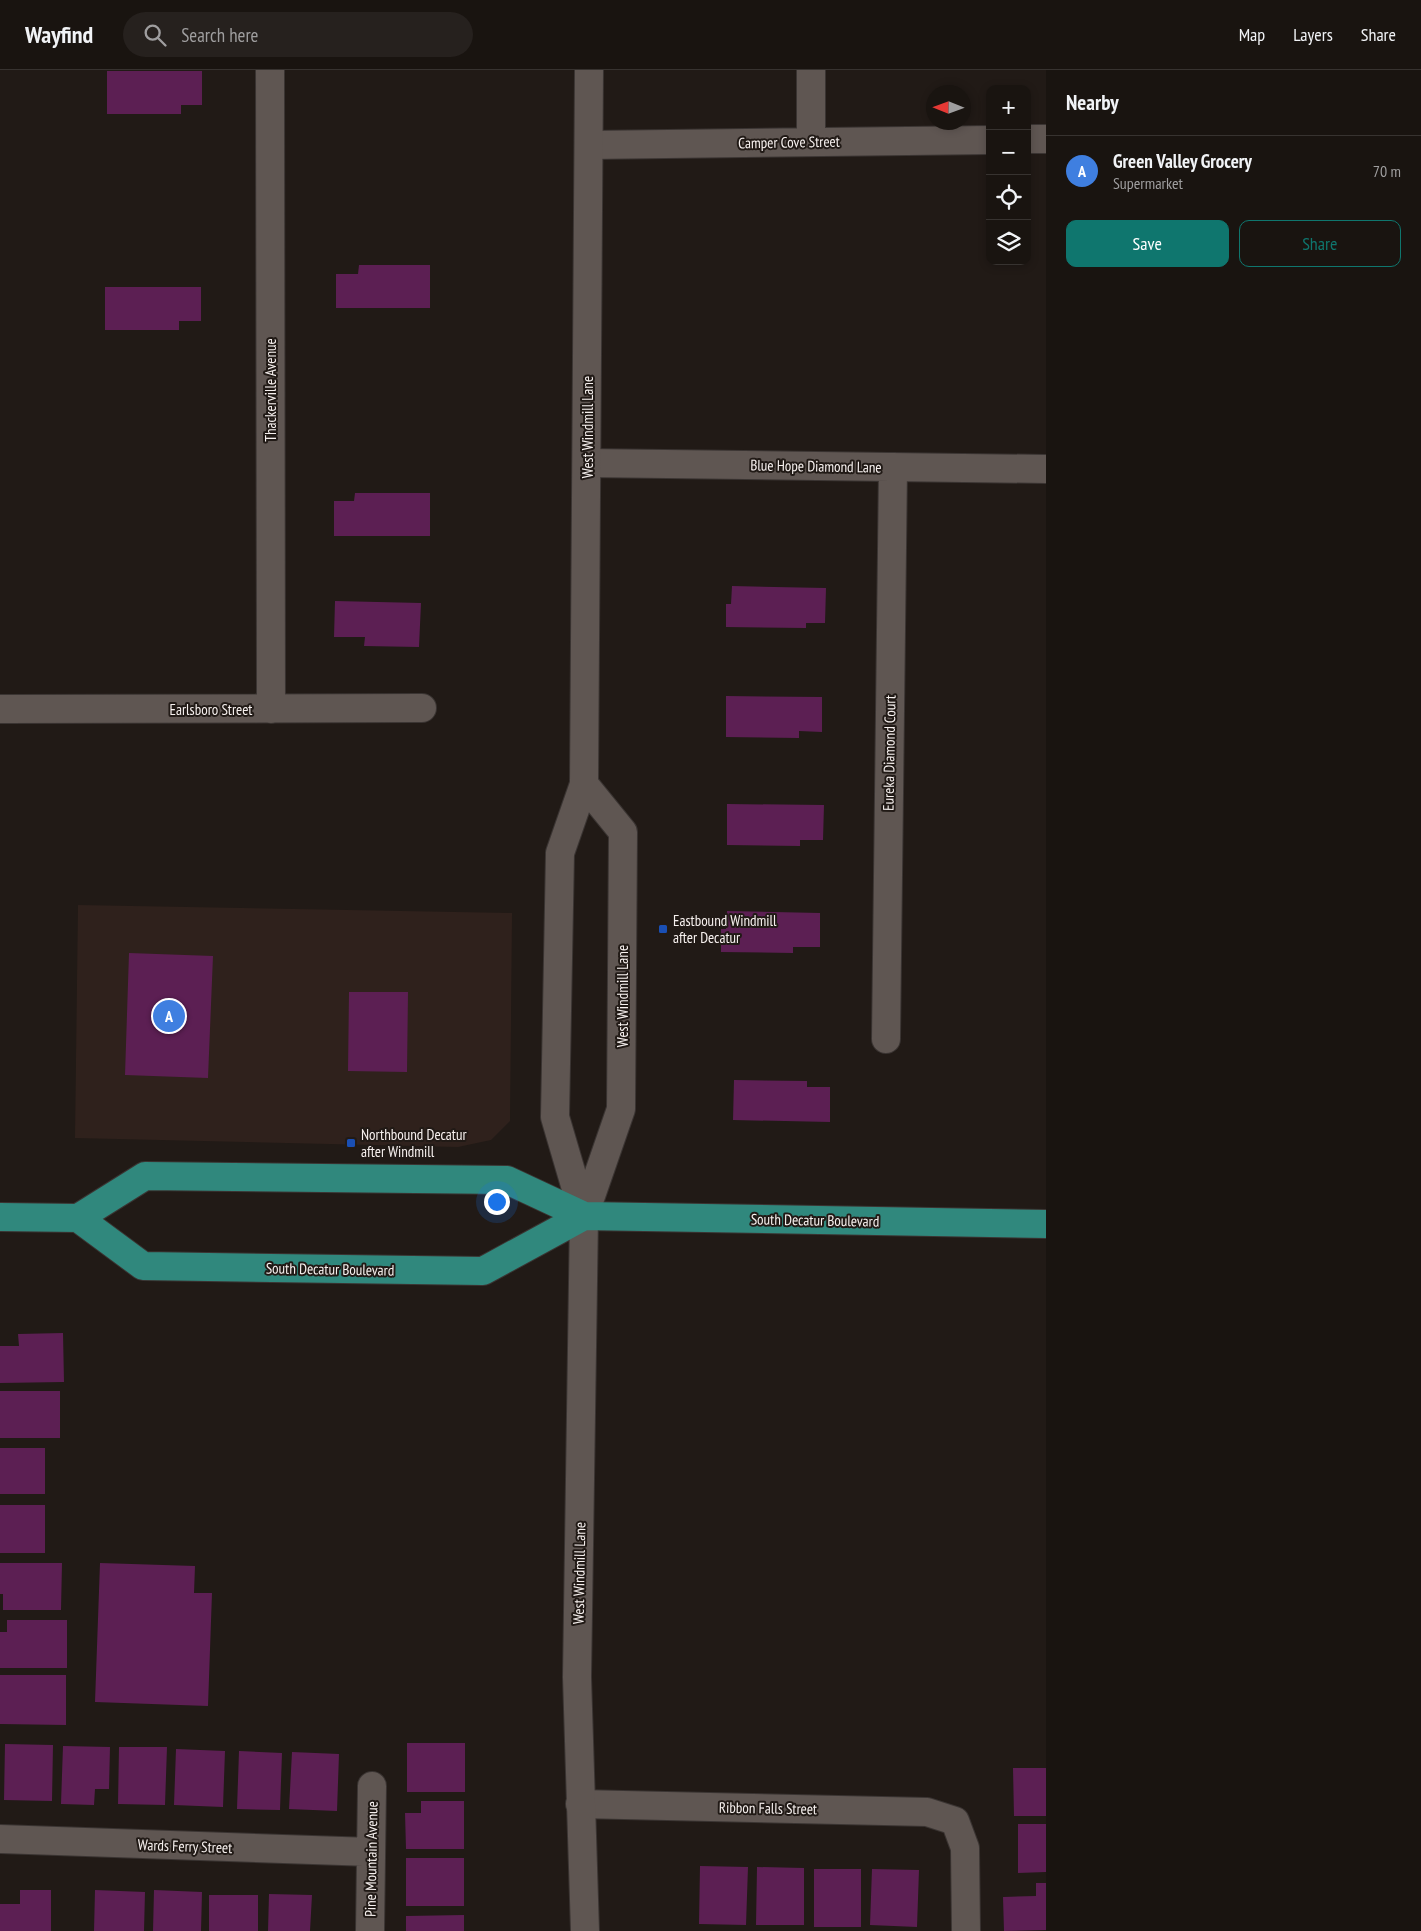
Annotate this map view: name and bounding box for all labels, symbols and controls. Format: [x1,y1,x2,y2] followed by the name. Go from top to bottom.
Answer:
[123,12,473,57] search box
[25,19,93,50] text: Wayfind
[141,21,169,49] icon: search
[181,23,258,47] text: Search here
[1239,23,1265,46] text: Map
[1293,23,1333,46] text: Layers
[1361,23,1396,46] text: Share
[926,85,971,130] north arrow
[986,85,1031,265] map controls
[986,85,1031,130] button: +
[1066,89,1119,116] text: Nearby
[986,130,1031,175] button: −
[738,132,840,152] street label: Camper Cove Street
[1113,149,1252,173] text: Green Valley Grocery
[1078,161,1086,181] text: A
[1373,161,1401,181] text: 70 m
[1113,173,1183,193] text: Supermarket
[986,175,1031,220] button: locate
[986,220,1031,265] button: layers
[1066,220,1229,267] button: Save
[1239,220,1401,267] button: Share
[261,338,280,442] street label: Thackerville Avenue
[578,376,597,478] street label: West Windmill Lane
[750,455,882,477] street label: Blue Hope Diamond Lane
[878,695,900,811] street label: Eureka Diamond Court
[170,700,252,719] street label: Earlsboro Street
[673,911,777,947] place label: Eastbound Windmill after Decatur
[657,923,669,935] marker: Eastbound Windmill after Decatur
[613,945,632,1047] street label: West Windmill Lane
[153,997,185,1035] pin: A
[361,1125,467,1161] place label: Northbound Decatur after Windmill
[345,1137,357,1149] marker: Northbound Decatur after Windmill
[484,1189,510,1215] your location
[751,1209,879,1231] street label: South Decatur Boulevard
[266,1258,394,1280] street label: South Decatur Boulevard
[569,1522,589,1624] street label: West Windmill Lane
[719,1798,817,1818] street label: Ribbon Falls Street
[360,1801,382,1917] street label: Pine Mountain Avenue
[137,1835,233,1857] street label: Wards Ferry Street

